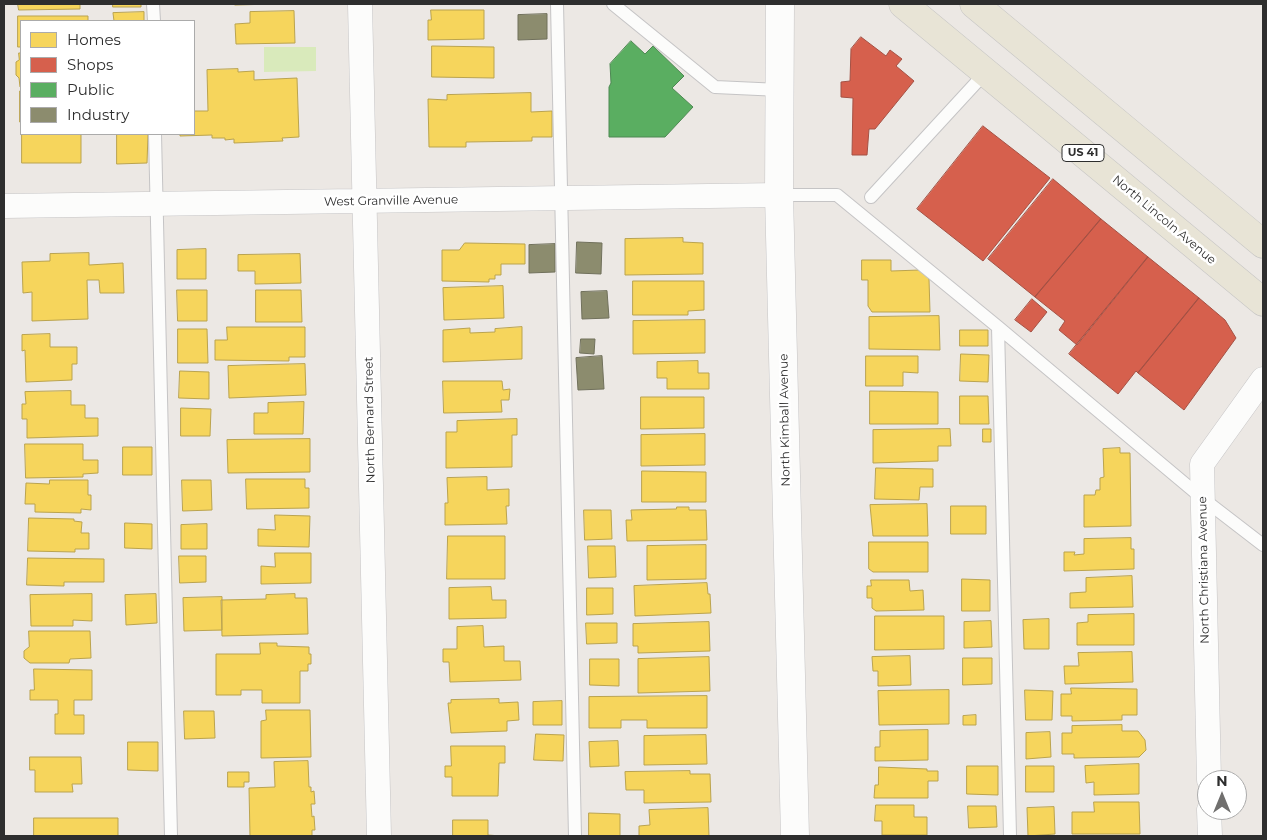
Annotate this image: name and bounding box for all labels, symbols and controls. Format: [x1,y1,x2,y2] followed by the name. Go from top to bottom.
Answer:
[20,20,195,135] legend
[67,30,121,49] text: Homes
[67,55,113,74] text: Shops
[67,80,115,99] text: Public
[67,105,129,124] text: Industry
[1062,144,1104,162] road number: US 41
[1109,172,1219,268] street label: North Lincoln Avenue
[324,193,458,209] street label: West Granville Avenue
[777,353,793,487] street label: North Kimball Avenue
[362,356,378,484] street label: North Bernard Street
[1196,496,1212,644] street label: North Christiana Avenue
[1197,770,1247,820] north arrow
[1216,772,1228,790] text: N

